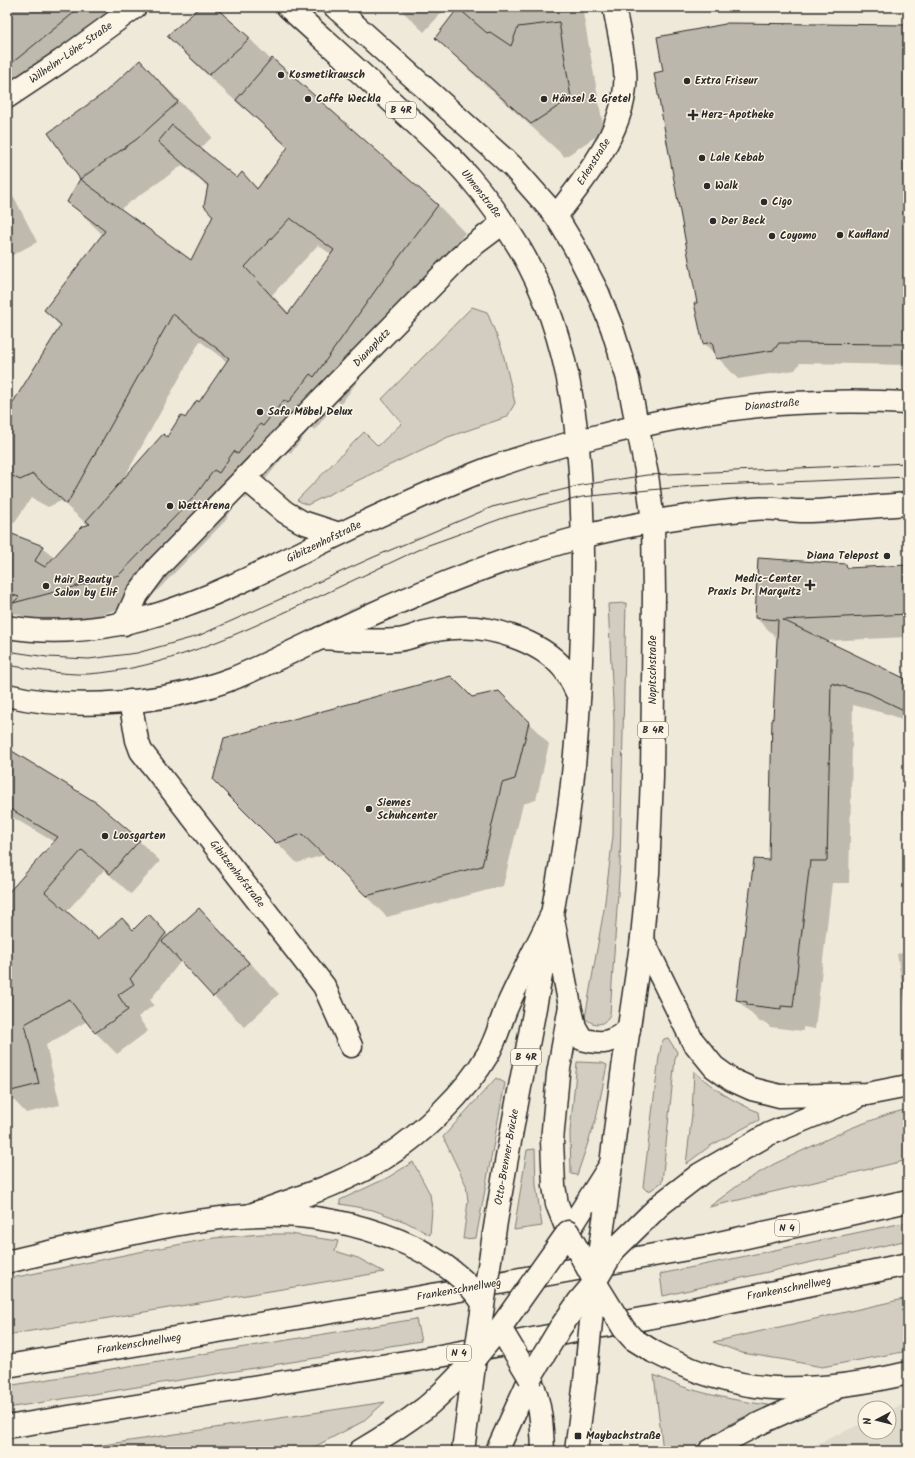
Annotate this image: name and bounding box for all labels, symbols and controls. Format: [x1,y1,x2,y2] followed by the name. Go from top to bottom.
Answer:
[26,17,117,89] street label: Wilhelm-Löhe-Straße
[289,66,365,84] place label: Kosmetikrausch
[276,70,286,80] marker: Kosmetikrausch
[695,72,759,90] place label: Extra Friseur
[682,76,692,86] marker: Extra Friseur
[316,90,381,108] place label: Caffe Weckla
[552,90,631,108] place label: Hänsel & Gretel
[303,94,313,104] marker: Caffe Weckla
[539,94,549,104] marker: Hänsel & Gretel
[386,102,416,118] road number: B 4R
[701,106,774,124] place label: Herz-Apotheke
[688,110,698,120] marker: Herz-Apotheke
[572,135,616,189] street label: Erlenstraße
[710,149,764,167] place label: Lale Kebab
[697,153,707,163] marker: Lale Kebab
[456,166,506,222] street label: Ulmenstraße
[715,177,738,195] place label: Walk
[702,181,712,191] marker: Walk
[772,193,792,211] place label: Cigo
[759,197,769,207] marker: Cigo
[721,212,766,230] place label: Der Beck
[708,216,718,226] marker: Der Beck
[848,226,890,244] place label: Kaufland
[780,227,817,245] place label: Coyomo
[835,230,845,240] marker: Kaufland
[767,231,777,241] marker: Coyomo
[349,324,395,372] street label: Dianaplatz
[744,394,800,416] street label: Dianastraße
[268,403,353,421] place label: Safa Möbel Delux
[255,407,265,417] marker: Safa Möbel Delux
[178,497,230,515] place label: WettArena
[165,501,175,511] marker: WettArena
[283,516,365,568] street label: Gibitzenhofstraße
[807,547,880,565] place label: Diana Telepost
[882,551,892,561] marker: Diana Telepost
[708,570,802,601] place label: Medic-Center Praxis Dr. Marquitz
[54,571,118,602] place label: Hair Beauty Salon by Elif
[804,579,816,591] marker: Medic-Center Praxis Dr. Marquitz
[41,581,51,591] marker: Hair Beauty Salon by Elif
[644,635,662,705] street label: Nopitschstraße
[638,722,668,738] road number: B 4R
[377,794,438,825] place label: Siemes Schuhcenter
[364,804,374,814] marker: Siemes Schuhcenter
[113,827,165,845] place label: Loosgarten
[100,831,110,841] marker: Loosgarten
[205,836,269,912] street label: Gibitzenhofstraße
[511,1049,541,1065] road number: B 4R
[490,1108,524,1206] street label: Otto-Brenner-Brücke
[775,1220,799,1236] road number: N 4
[745,1272,833,1306] street label: Frankenschnellweg
[415,1274,503,1306] street label: Frankenschnellweg
[95,1328,183,1360] street label: Frankenschnellweg
[447,1345,471,1361] road number: N 4
[857,1400,897,1440] north arrow
[859,1417,877,1426] text: N
[586,1427,661,1445] place label: Maybachstraße
[573,1431,583,1441] marker: Maybachstraße

